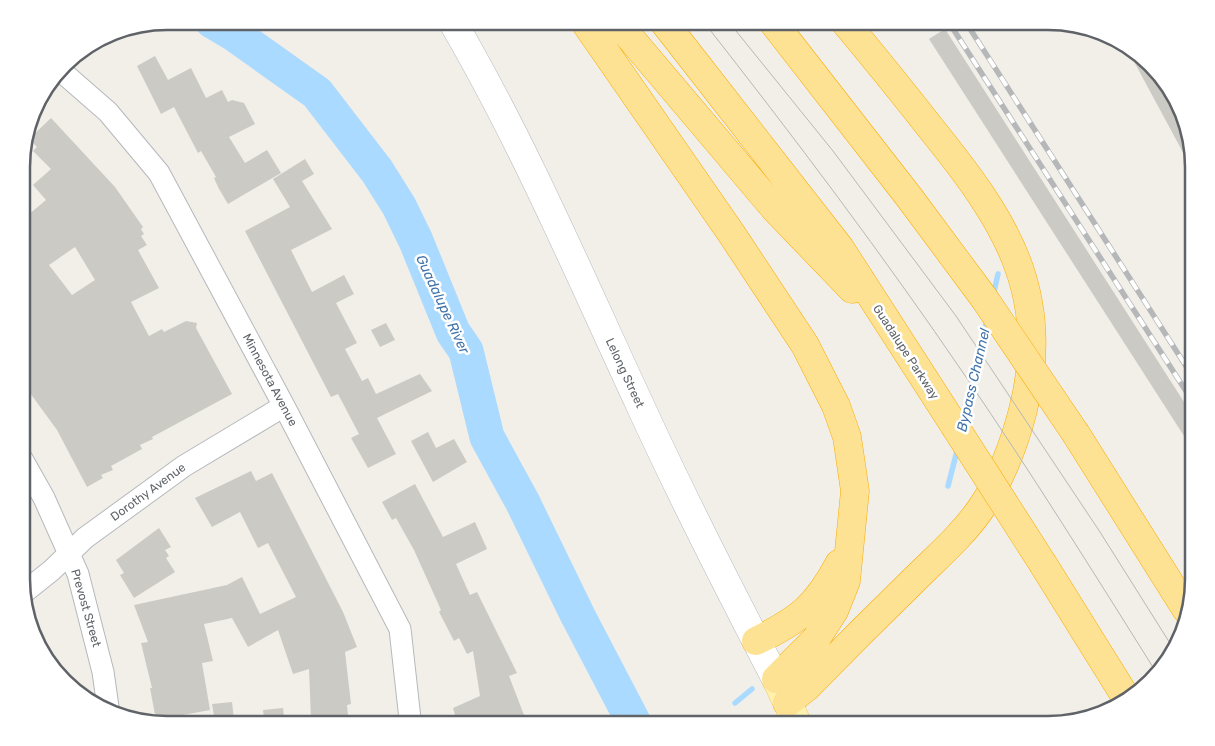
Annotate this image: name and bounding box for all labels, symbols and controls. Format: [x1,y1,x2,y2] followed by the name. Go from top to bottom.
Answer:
[412,252,473,357] water label: Guadalupe River
[870,302,942,402] street label: Guadalupe Parkway
[953,326,994,434] water label: Bypass Channel
[240,331,300,429] street label: Minnesota Avenue
[603,336,647,410] street label: Lelong Street
[108,460,188,524] street label: Dorothy Avenue
[68,567,104,649] street label: Prevost Street

